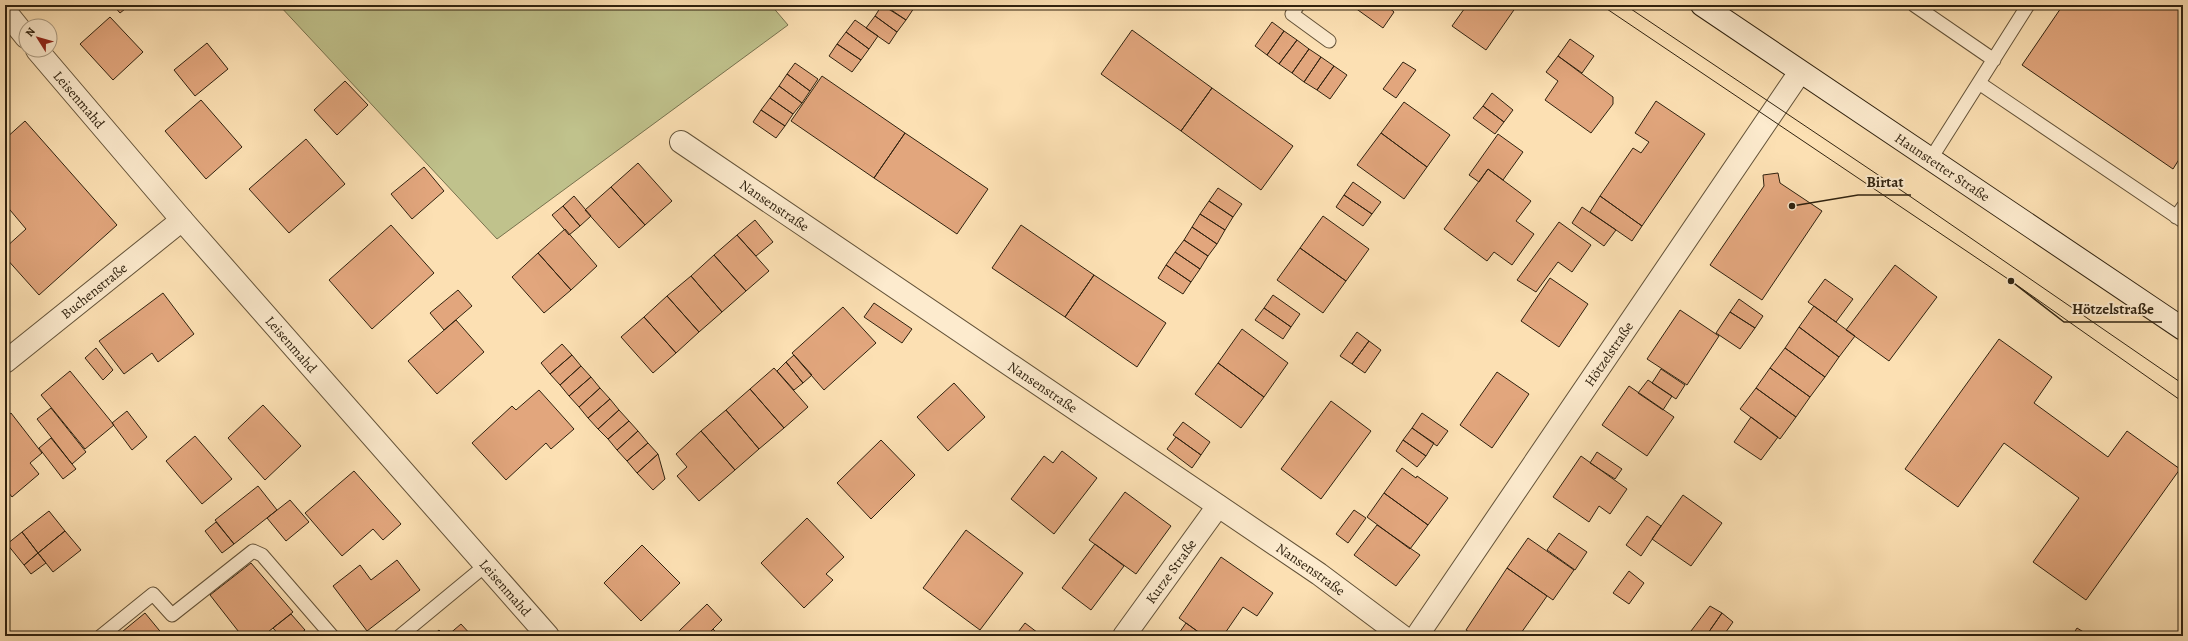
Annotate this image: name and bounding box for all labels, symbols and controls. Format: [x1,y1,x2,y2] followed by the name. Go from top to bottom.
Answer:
[18,18,58,58] north arrow
[22,25,39,40] text: N
[49,67,109,133] street label: Leisenmahd
[1891,129,1993,206] street label: Haunstetter Straße
[1858,168,1911,195] callout: Birtat
[1866,172,1904,192] text: Birtat
[736,175,813,236] street label: Nansenstraße
[57,259,131,323] street label: Buchenstraße
[2064,295,2162,322] callout: Hötzelstraße
[2072,299,2154,319] text: Hötzelstraße
[261,312,322,378] street label: Leisenmahd
[1580,318,1638,390] street label: Hötzelstraße
[1004,357,1081,418] street label: Nansenstraße
[1142,535,1201,608] street label: Kurze Straße
[1272,539,1349,600] street label: Nansenstraße
[475,555,536,621] street label: Leisenmahd

